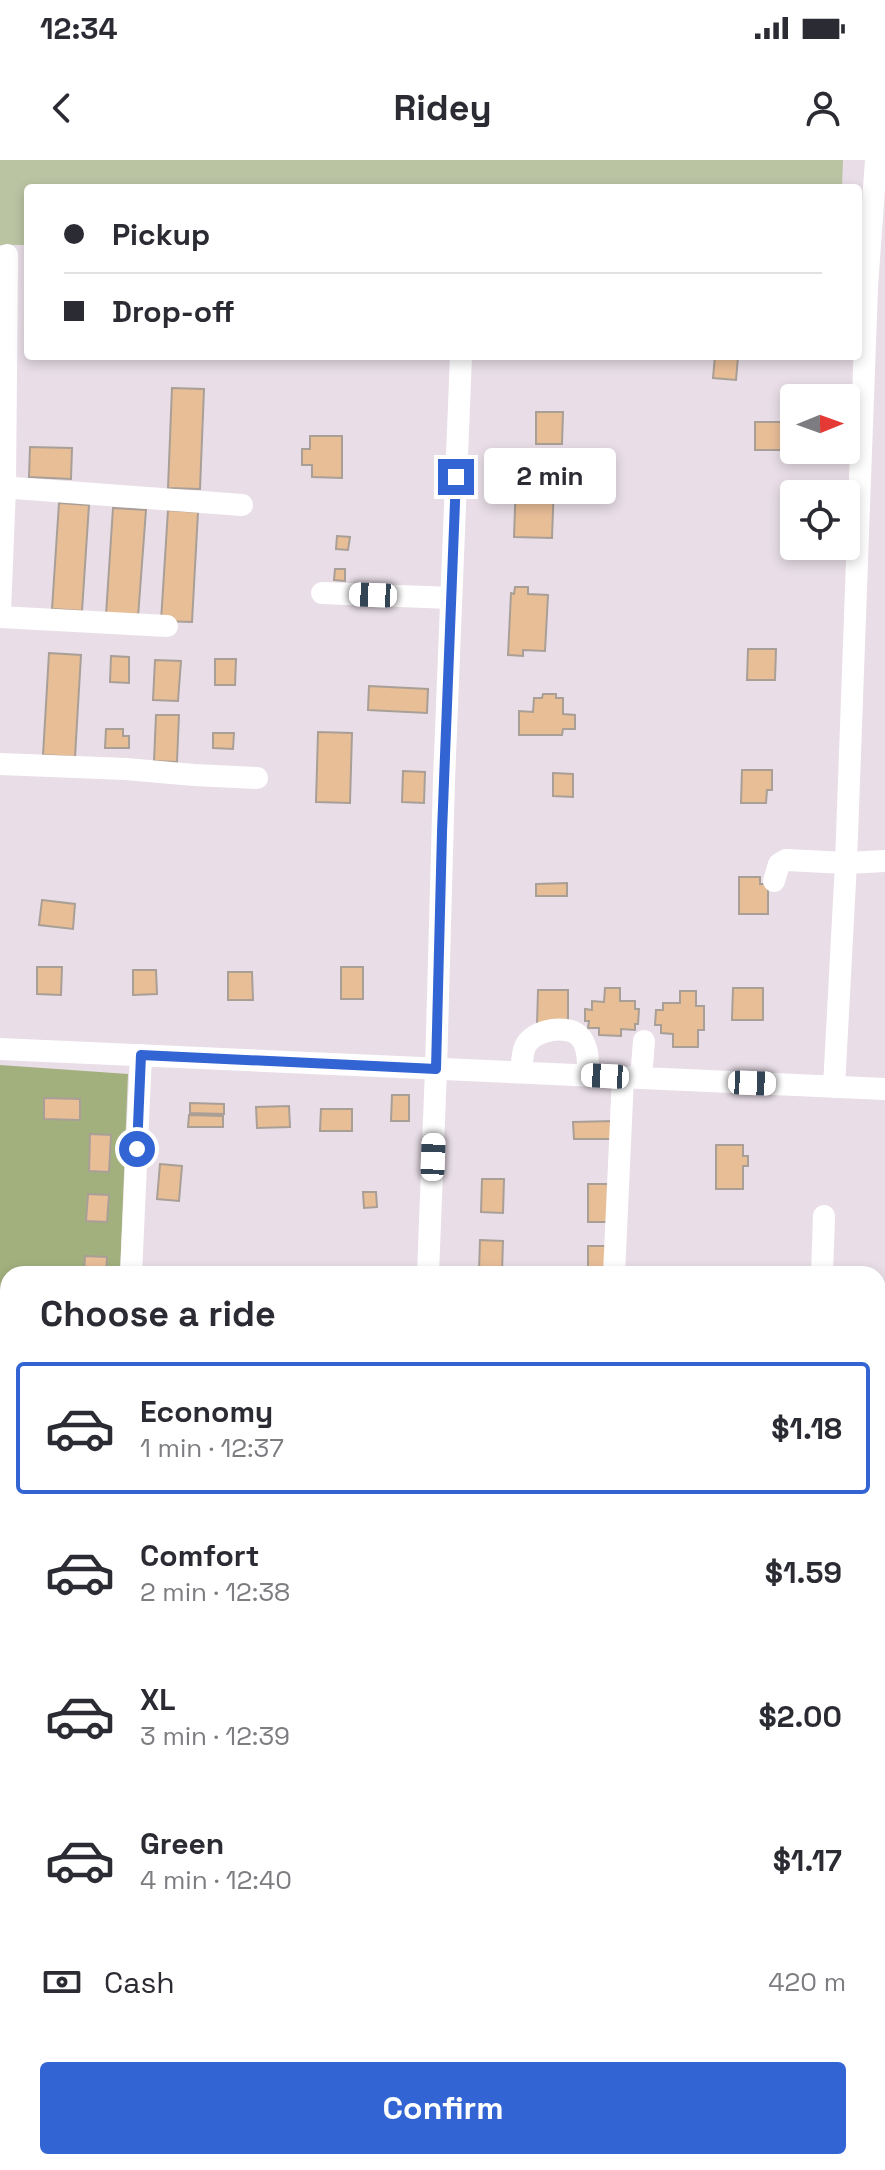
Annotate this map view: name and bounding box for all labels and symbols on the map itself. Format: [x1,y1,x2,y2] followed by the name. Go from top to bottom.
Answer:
[780,384,860,464] north arrow
[484,449,616,505] callout: 2 min
[438,459,474,495] route end
[349,582,397,608] car
[580,1063,630,1089] car
[728,1070,776,1096] car
[119,1131,155,1167] route start
[420,1133,446,1181] car

